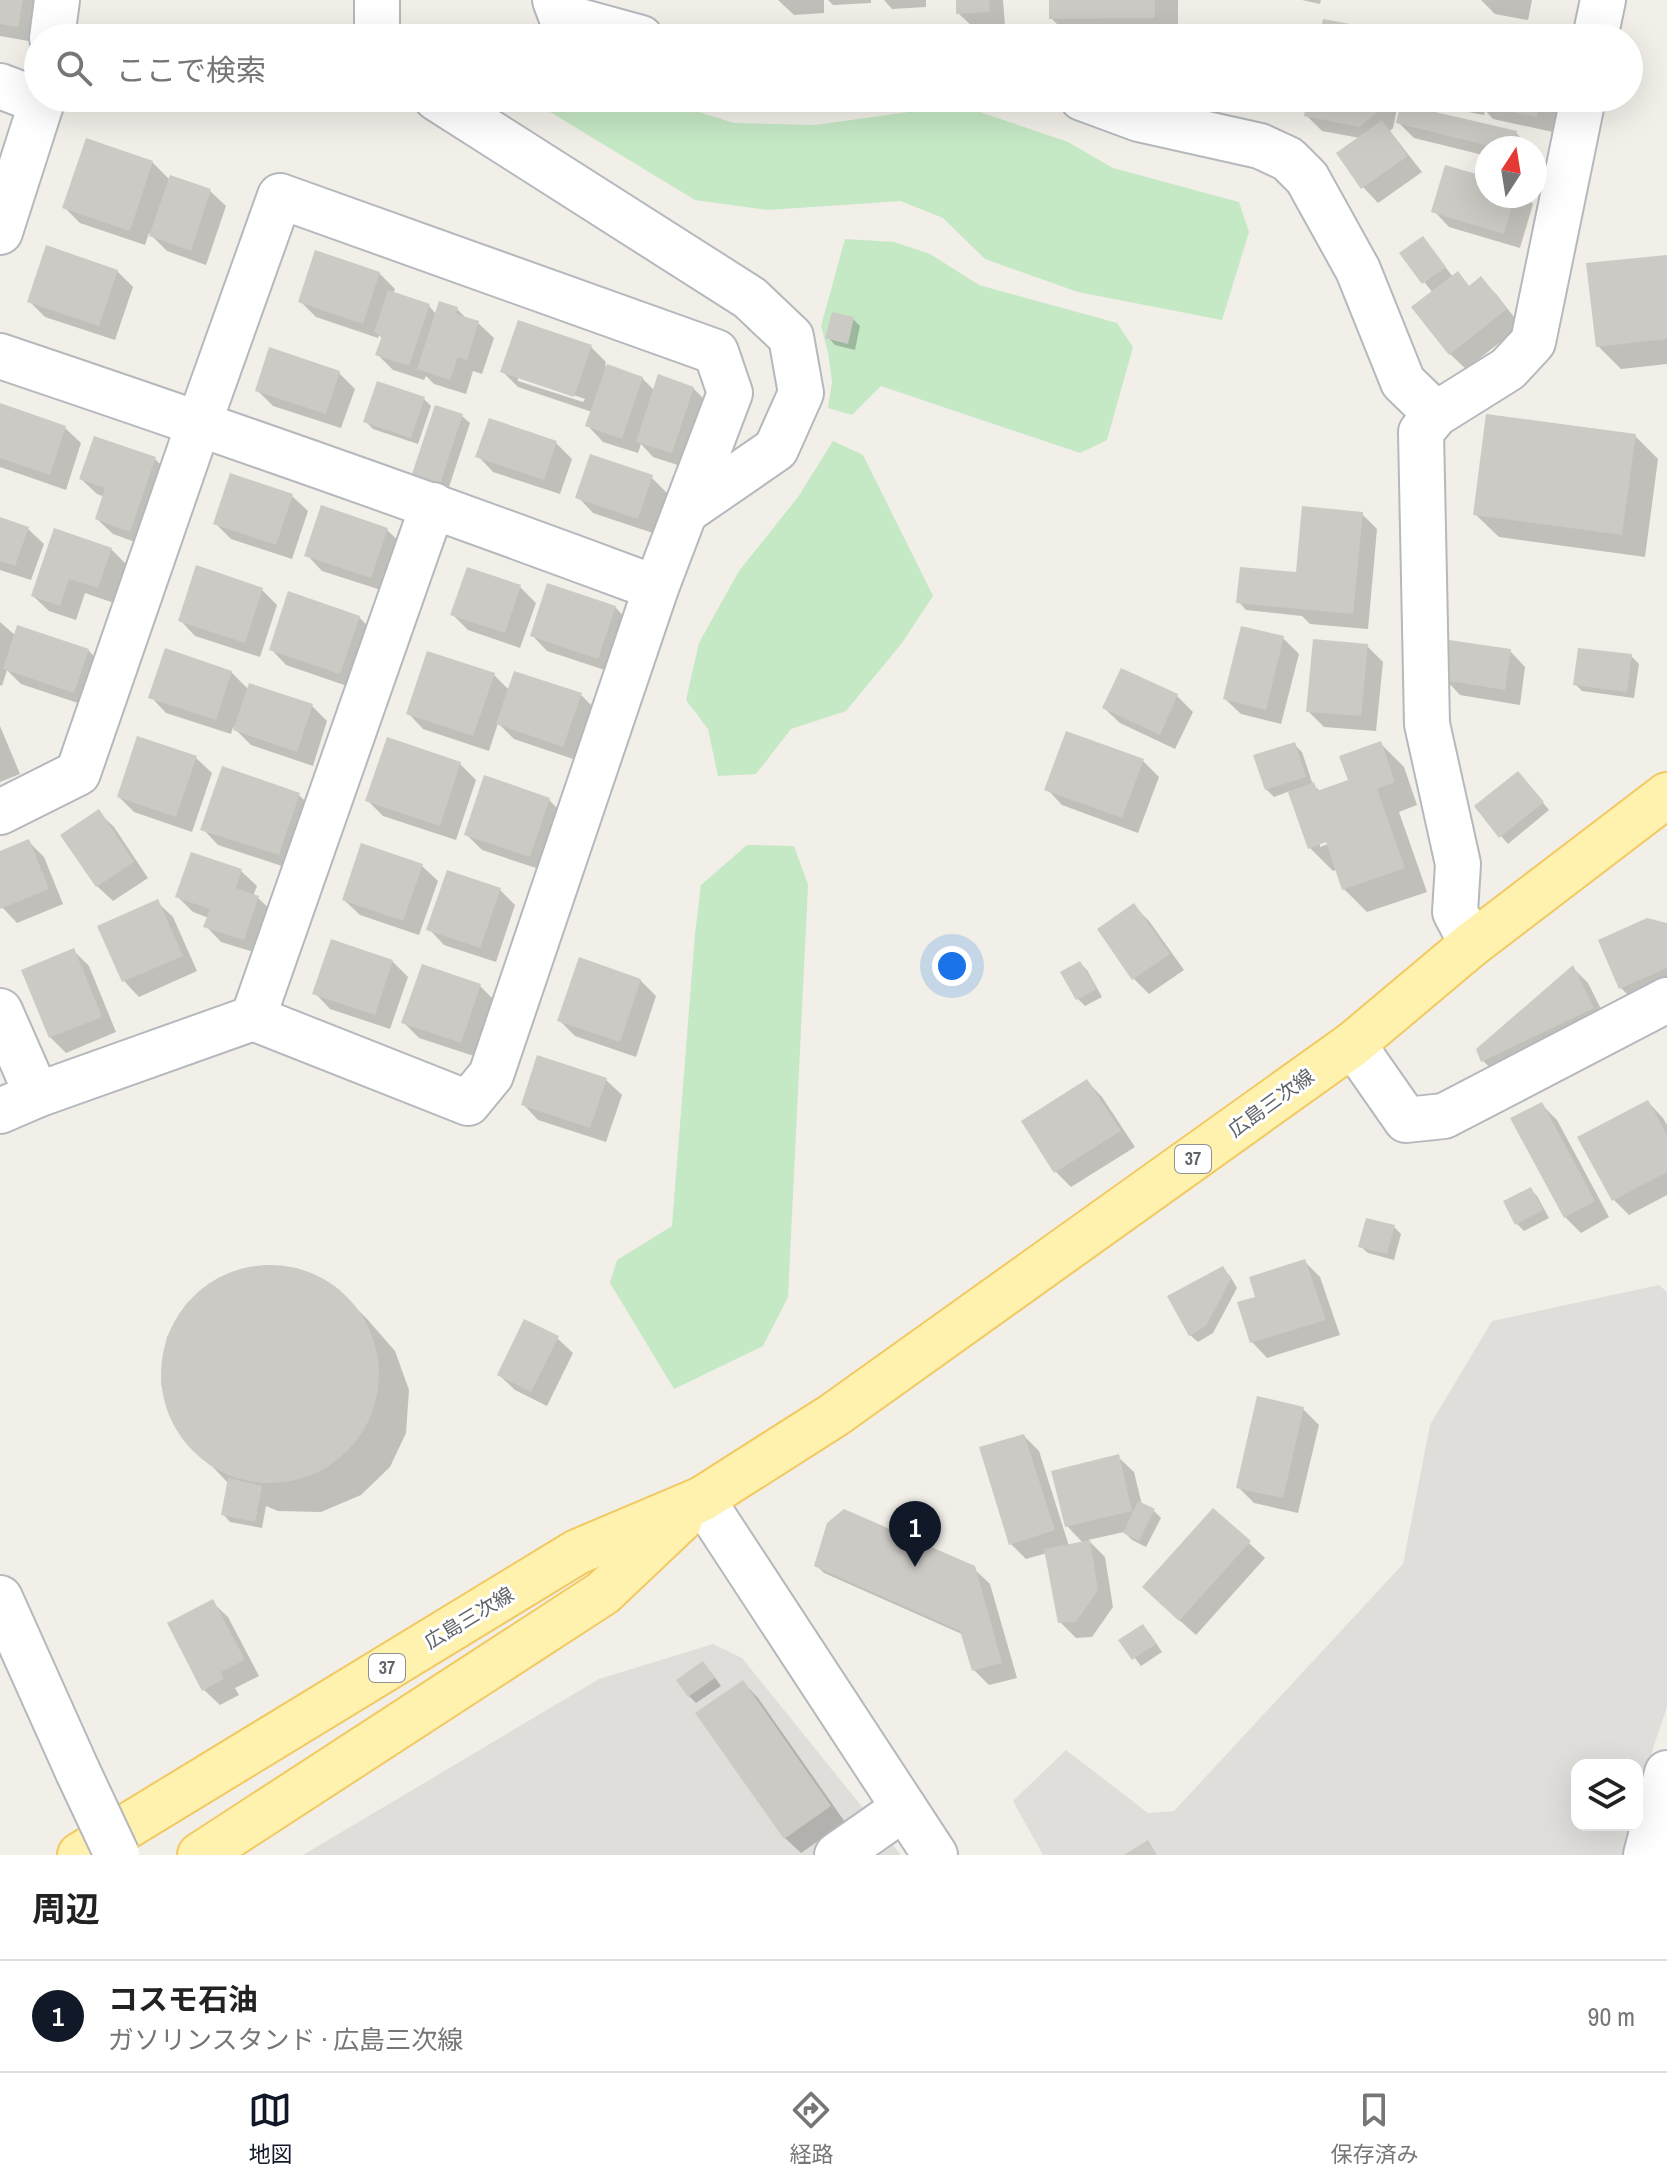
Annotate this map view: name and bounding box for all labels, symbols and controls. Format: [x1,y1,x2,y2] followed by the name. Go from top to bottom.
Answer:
[24,24,1643,112] search box
[52,46,96,90] icon: search
[116,50,266,90] text: ここで検索
[1475,136,1547,208] north arrow
[932,946,972,986] your location
[1222,1062,1319,1143] street label: 広島三次線
[1175,1145,1211,1173] road number: 37
[889,1501,941,1567] pin: 1
[419,1580,519,1655] street label: 広島三次線
[369,1654,405,1682] road number: 37
[1571,1759,1643,1831] map controls
[1571,1759,1643,1831] button: layers
[32,1886,100,1932] text: 周辺
[108,1979,258,2019] text: コスモ石油
[52,1999,64,2034] text: 1
[1588,1999,1635,2034] text: 90 m
[108,2022,463,2057] text: ガソリンスタンド · 広島三次線
[248,2088,293,2169] tab: 地図
[789,2088,834,2169] tab: 経路
[1330,2088,1419,2169] tab: 保存済み

